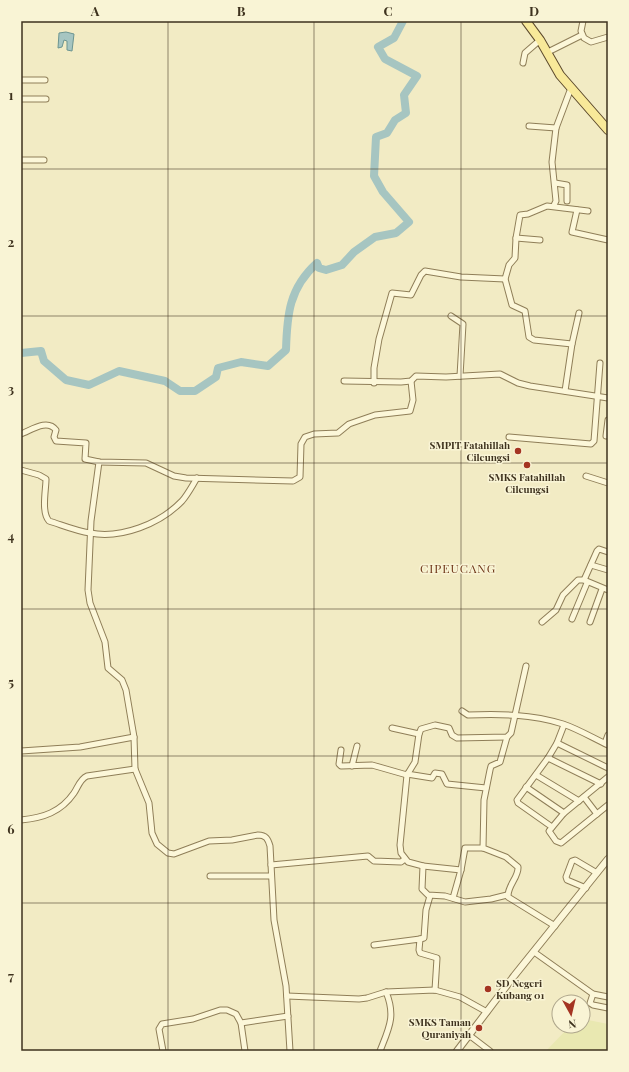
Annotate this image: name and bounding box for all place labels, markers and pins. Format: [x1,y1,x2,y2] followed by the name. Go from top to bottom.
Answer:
[430,438,510,464] place label: SMPIT Fatahillah Cileungsi
[513,446,523,456] marker: SMPIT Fatahillah Cileungsi
[522,460,532,470] marker: SMKS Fatahillah Cileungsi
[489,470,565,496] place label: SMKS Fatahillah Cileungsi
[496,976,545,1002] place label: SD Negeri Kubang 01
[483,984,493,994] marker: SD Negeri Kubang 01
[409,1015,472,1041] place label: SMKS Taman Quraniyah
[474,1023,484,1033] marker: SMKS Taman Quraniyah

